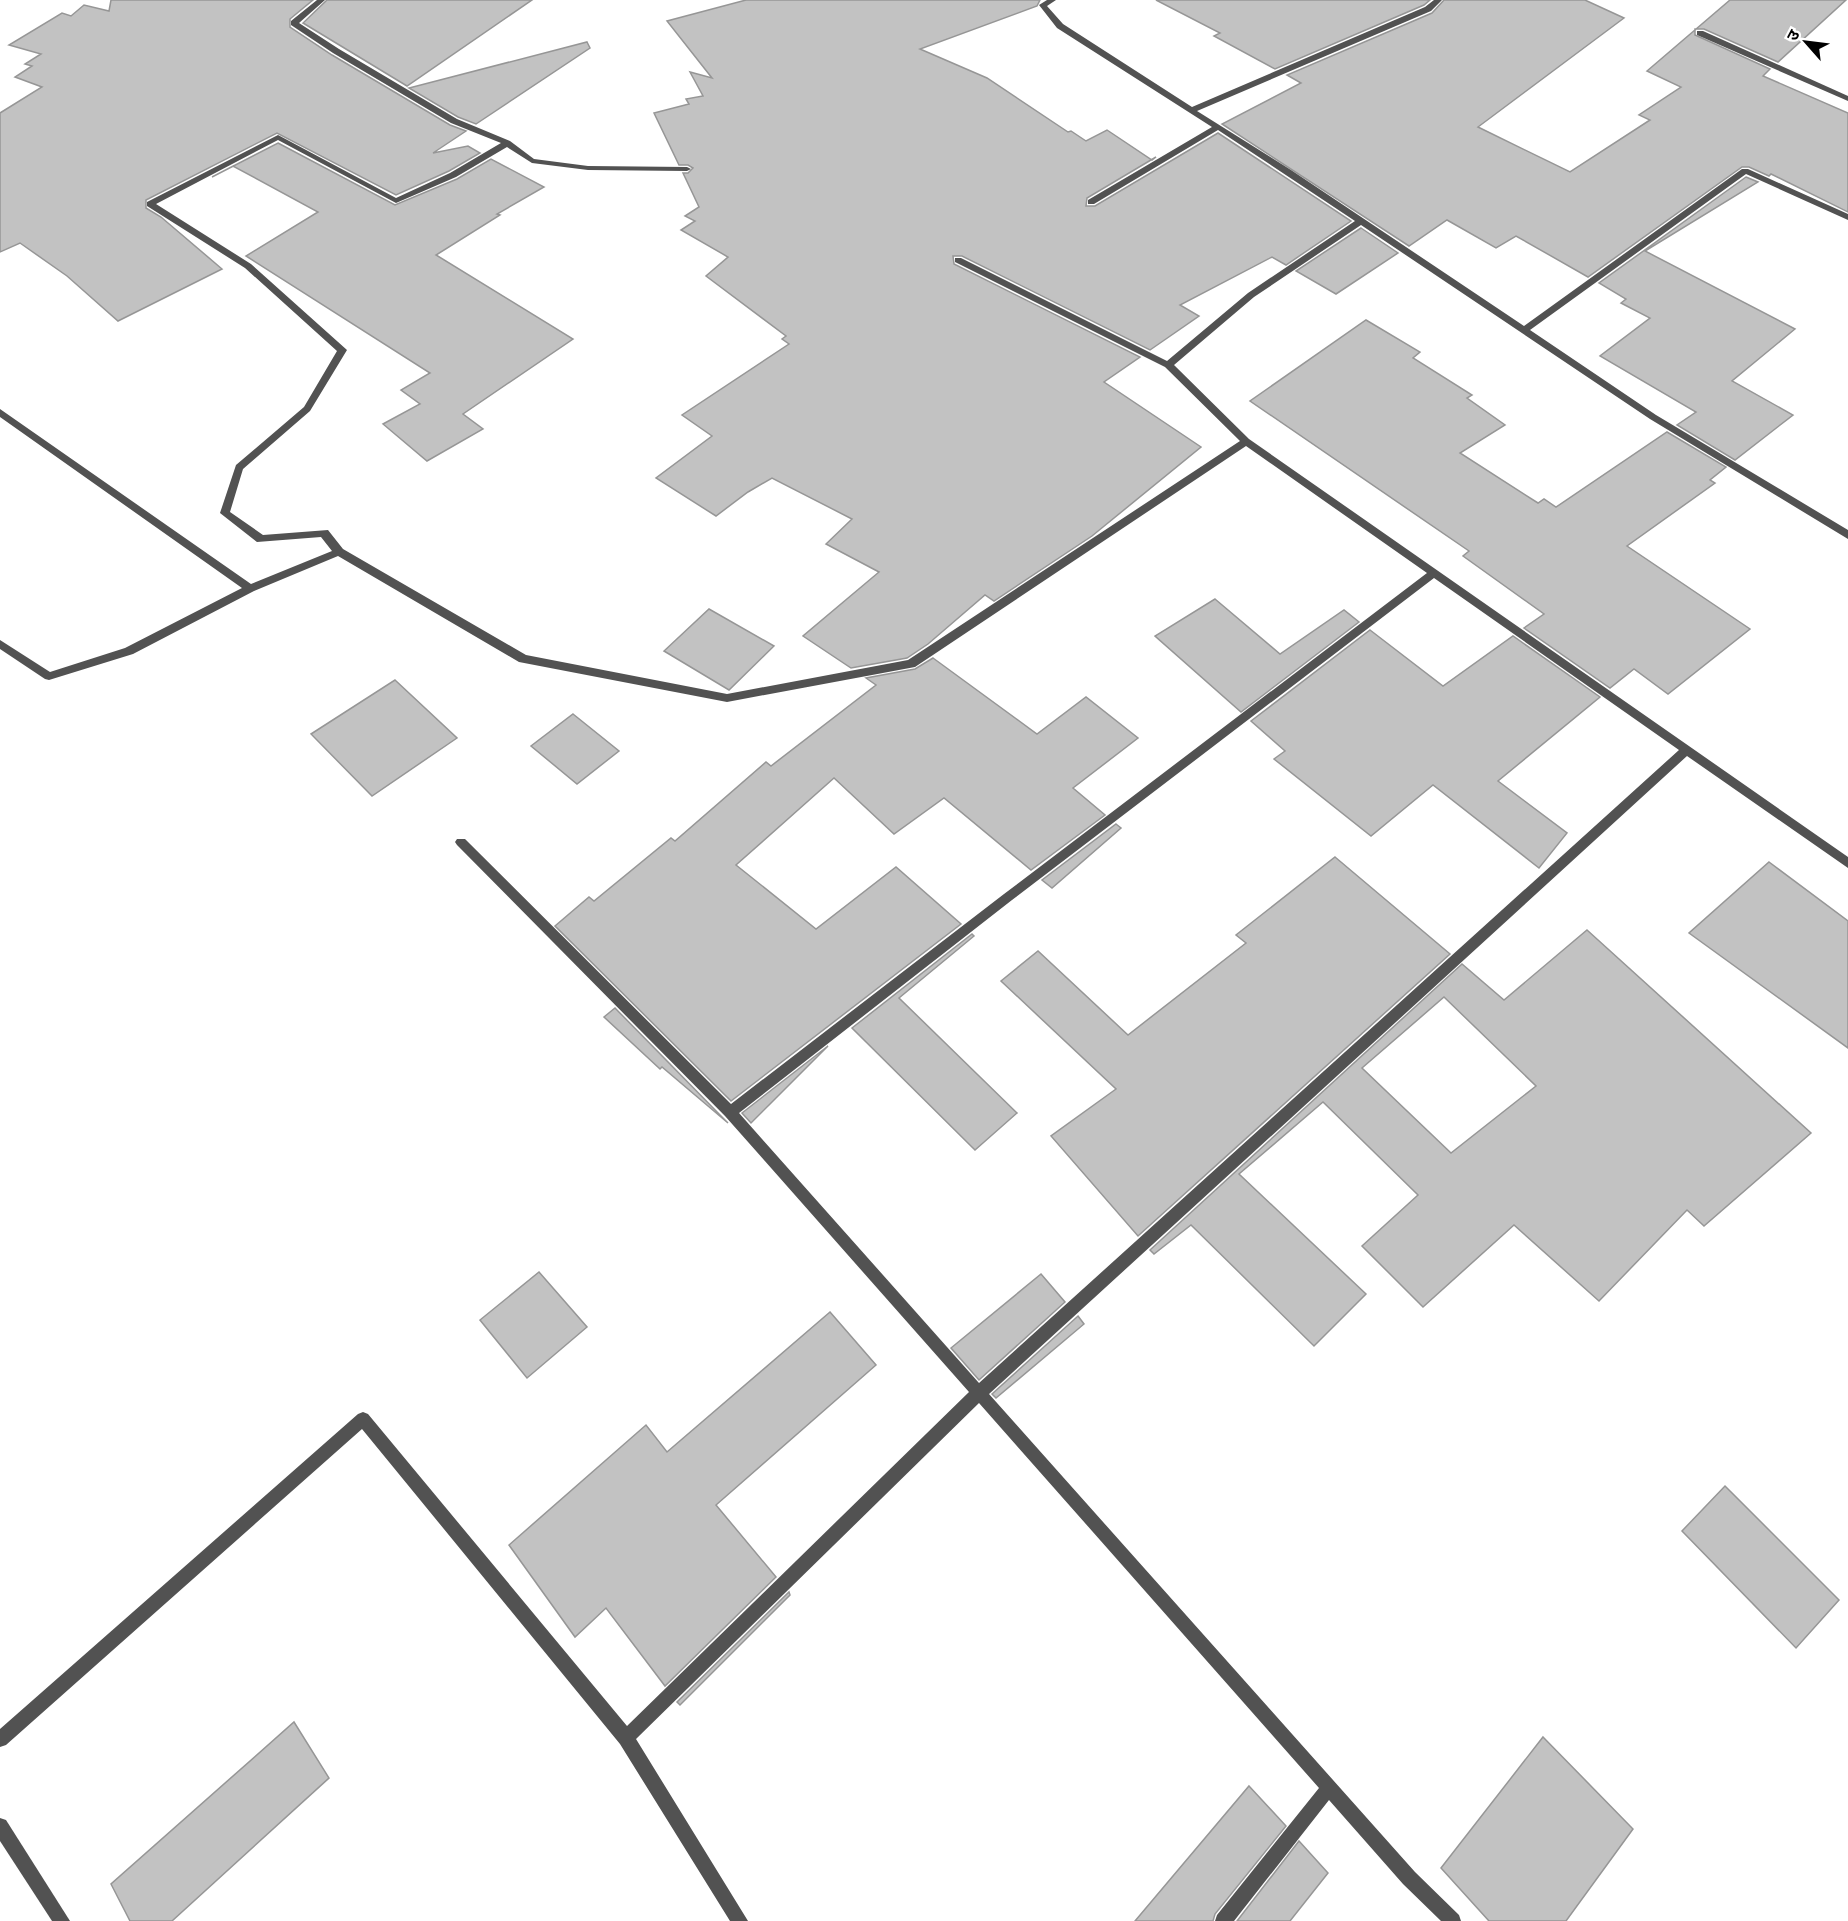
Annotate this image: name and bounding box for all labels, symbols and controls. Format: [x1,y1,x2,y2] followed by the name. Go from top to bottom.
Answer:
[1776,12,1836,72] north arrow
[1782,26,1804,44] text: उ

